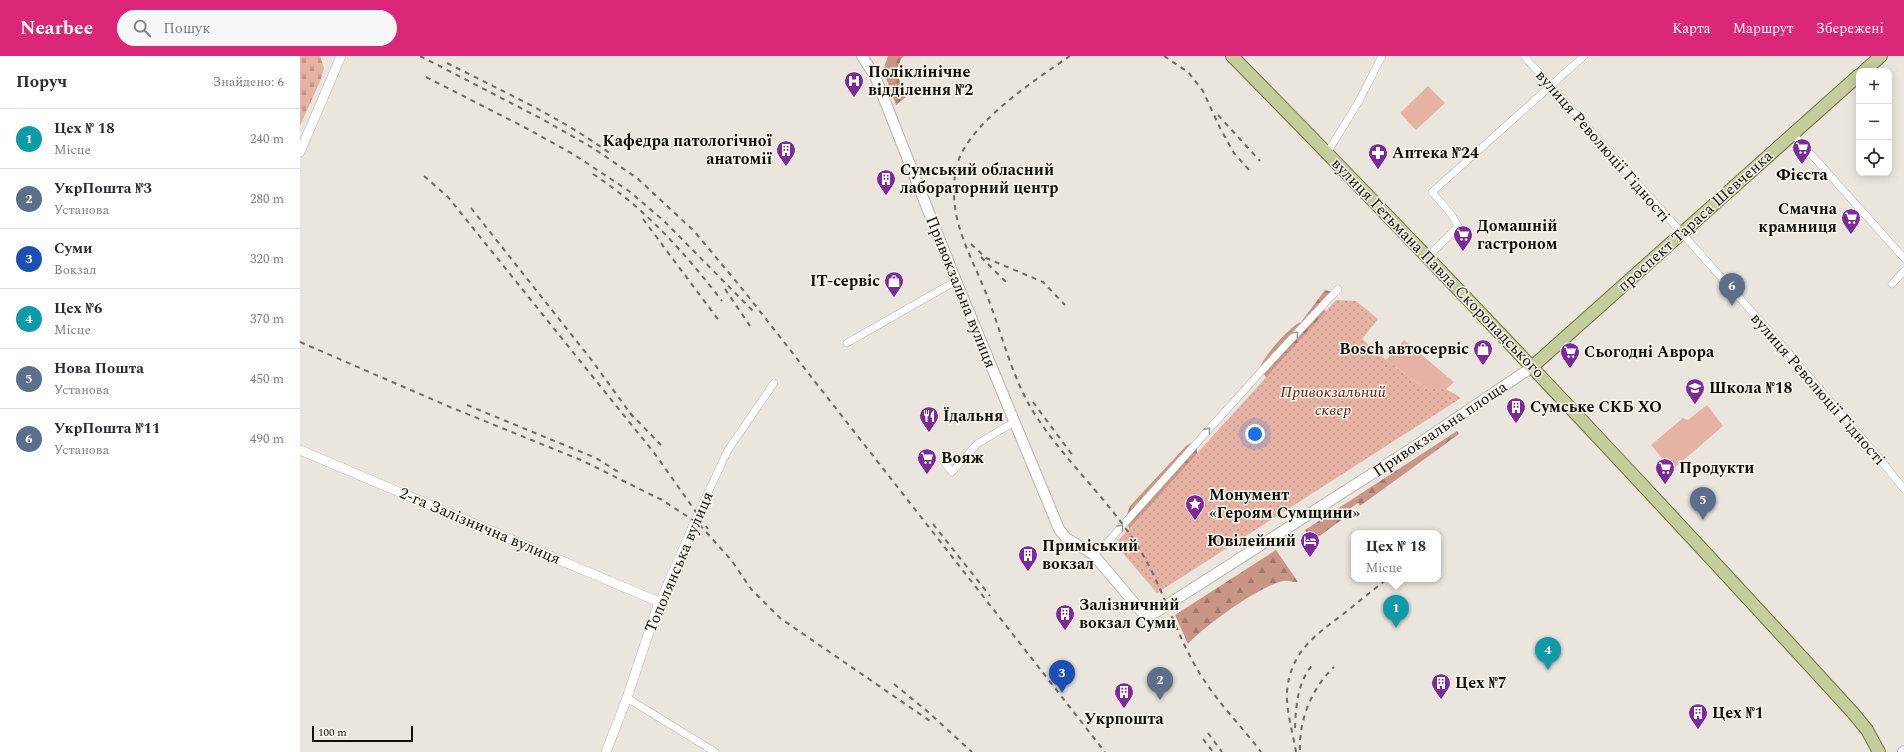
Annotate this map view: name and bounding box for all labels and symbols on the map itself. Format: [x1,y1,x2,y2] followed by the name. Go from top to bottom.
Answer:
[868,60,973,102] place label: Поліклінічне відділення №2
[1530,64,1676,228] street label: вулиця Революції Гідності
[843,70,865,98] hospital icon: Поліклінічне відділення №2
[603,129,773,171] place label: Кафедра патологічної анатомії
[1791,137,1813,165] supermarket icon: Фієста
[775,139,797,167] building icon: Кафедра патологічної анатомії
[1392,141,1479,165] place label: Аптека №24
[1367,142,1389,170] pharmacy icon: Аптека №24
[1612,144,1778,298] street label: проспект Тараса Шевченка
[1326,152,1550,384] street label: вулиця Гетьмана Павла Скоропадського
[900,158,1059,200] place label: Сумський обласний лабораторний центр
[1776,163,1828,187] place label: Фієста
[875,168,897,196] building icon: Сумський обласний лабораторний центр
[1758,197,1838,239] place label: Смачна крамниця
[1840,207,1862,235] supermarket icon: Смачна крамниця
[920,212,1002,372] street label: Привокзальна вулиця
[1477,214,1558,256] place label: Домашній гастроном
[1452,224,1474,252] supermarket icon: Домашній гастроном
[810,269,880,293] place label: IT-сервіс
[883,270,905,298] shop icon: IT-сервіс
[1719,273,1745,306] pin: 6
[1745,307,1891,471] street label: вулиця Революції Гідності
[1291,331,1298,339] one-way arrow
[1339,337,1469,361] place label: Bosch автосервіс
[1472,338,1494,366] shop icon: Bosch автосервіс
[1584,340,1715,364] place label: Сьогодні Аврора
[1559,341,1581,369] supermarket icon: Сьогодні Аврора
[1368,375,1512,483] street label: Привокзальна площа
[1709,376,1793,400] place label: Школа №18
[1684,377,1706,405] school or university icon: Школа №18
[1280,380,1386,422] park label: Привокзальний сквер
[1530,395,1662,419] place label: Сумське СКБ ХО
[1505,396,1527,424] building icon: Сумське СКБ ХО
[943,404,1003,428] place label: Їдальня
[918,405,940,433] restaurant icon: Їдальня
[1245,424,1265,444] your location
[1203,427,1211,435] one-way arrow
[941,446,985,470] place label: Вояж
[916,447,938,475] supermarket icon: Вояж
[1679,456,1754,480] place label: Продукти
[1654,457,1676,485] supermarket icon: Продукти
[396,481,564,571] street label: 2-га Залізнична вулиця
[1209,483,1361,525] place label: Монумент «Героям Сумщини»
[1690,487,1716,520] pin: 5
[638,488,720,636] street label: Тополянська вулиця
[1184,493,1206,521] place icon: Монумент «Героям Сумщини»
[1117,524,1124,532] one-way arrow
[1207,529,1296,553] place label: Ювілейний
[1299,530,1321,558] hotel icon: Ювілейний
[1042,534,1138,576] place label: Приміський вокзал
[1017,544,1039,572] building icon: Приміський вокзал
[1079,593,1180,635] place label: Залізничний вокзал Суми
[1383,595,1409,628] pin: 1
[1054,603,1076,631] building icon: Залізничний вокзал Суми
[1535,637,1561,670] pin: 4
[1049,660,1075,693] pin: 3
[1147,667,1173,700] pin: 2
[1455,671,1507,695] place label: Цех №7
[1430,672,1452,700] building icon: Цех №7
[1113,681,1135,709] building icon: Укрпошта
[1712,701,1764,725] place label: Цех №1
[1687,702,1709,730] building icon: Цех №1
[1084,707,1164,731] place label: Укрпошта
[312,724,413,743] scale bar

